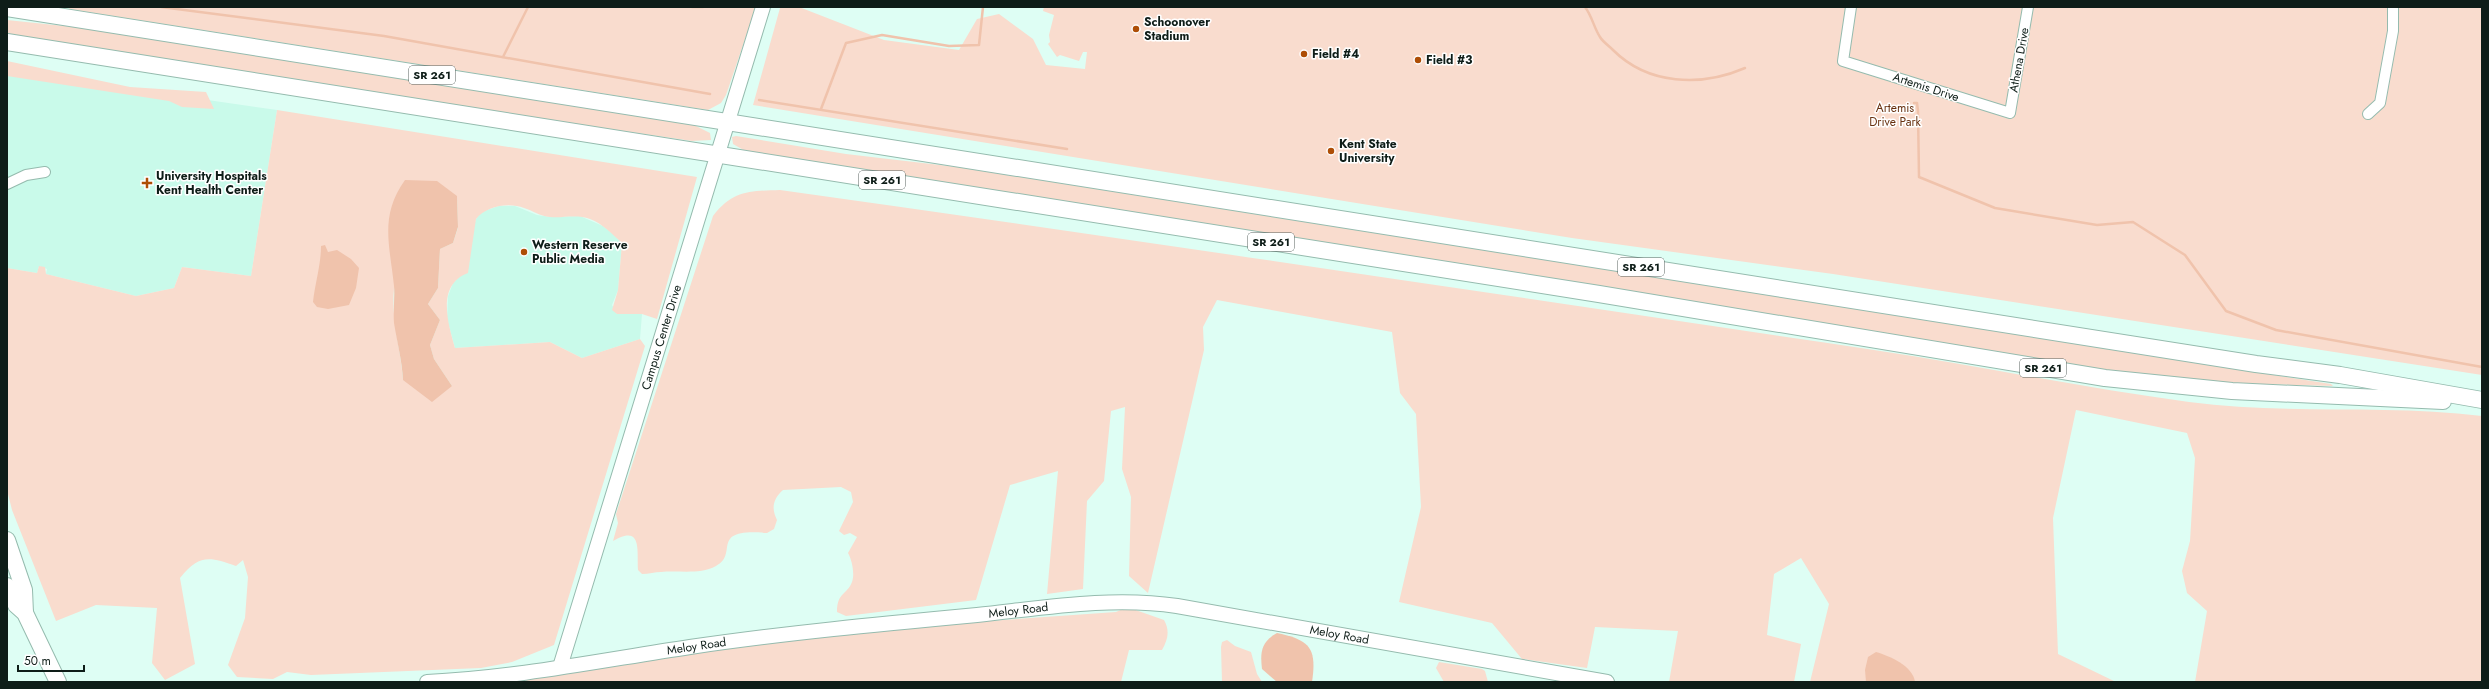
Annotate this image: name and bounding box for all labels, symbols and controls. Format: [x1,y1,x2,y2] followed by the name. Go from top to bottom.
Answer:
[1144,13,1210,45] place label: Schoonover Stadium
[1131,24,1141,34] marker: Schoonover Stadium
[2004,26,2034,94] street label: Athena Drive
[1312,45,1359,63] place label: Field #4
[1299,49,1309,59] marker: Field #4
[1426,51,1473,69] place label: Field #3
[1413,55,1423,65] marker: Field #3
[409,66,455,84] road number: SR 261
[1891,68,1961,106] street label: Artemis Drive
[1869,99,1922,131] park label: Artemis Drive Park
[1339,135,1397,167] place label: Kent State University
[1326,146,1336,156] marker: Kent State University
[156,167,267,199] place label: University Hospitals Kent Health Center
[859,171,905,189] road number: SR 261
[141,177,153,189] marker: University Hospitals Kent Health Center
[1248,233,1294,251] road number: SR 261
[532,236,628,268] place label: Western Reserve Public Media
[519,247,529,257] marker: Western Reserve Public Media
[1618,258,1664,276] road number: SR 261
[637,282,686,392] street label: Campus Center Drive
[2020,359,2066,377] road number: SR 261
[988,598,1049,623] street label: Meloy Road
[1308,621,1370,649] street label: Meloy Road
[666,633,727,659] street label: Meloy Road
[18,647,84,673] scale bar
[24,652,51,670] text: 50 m

